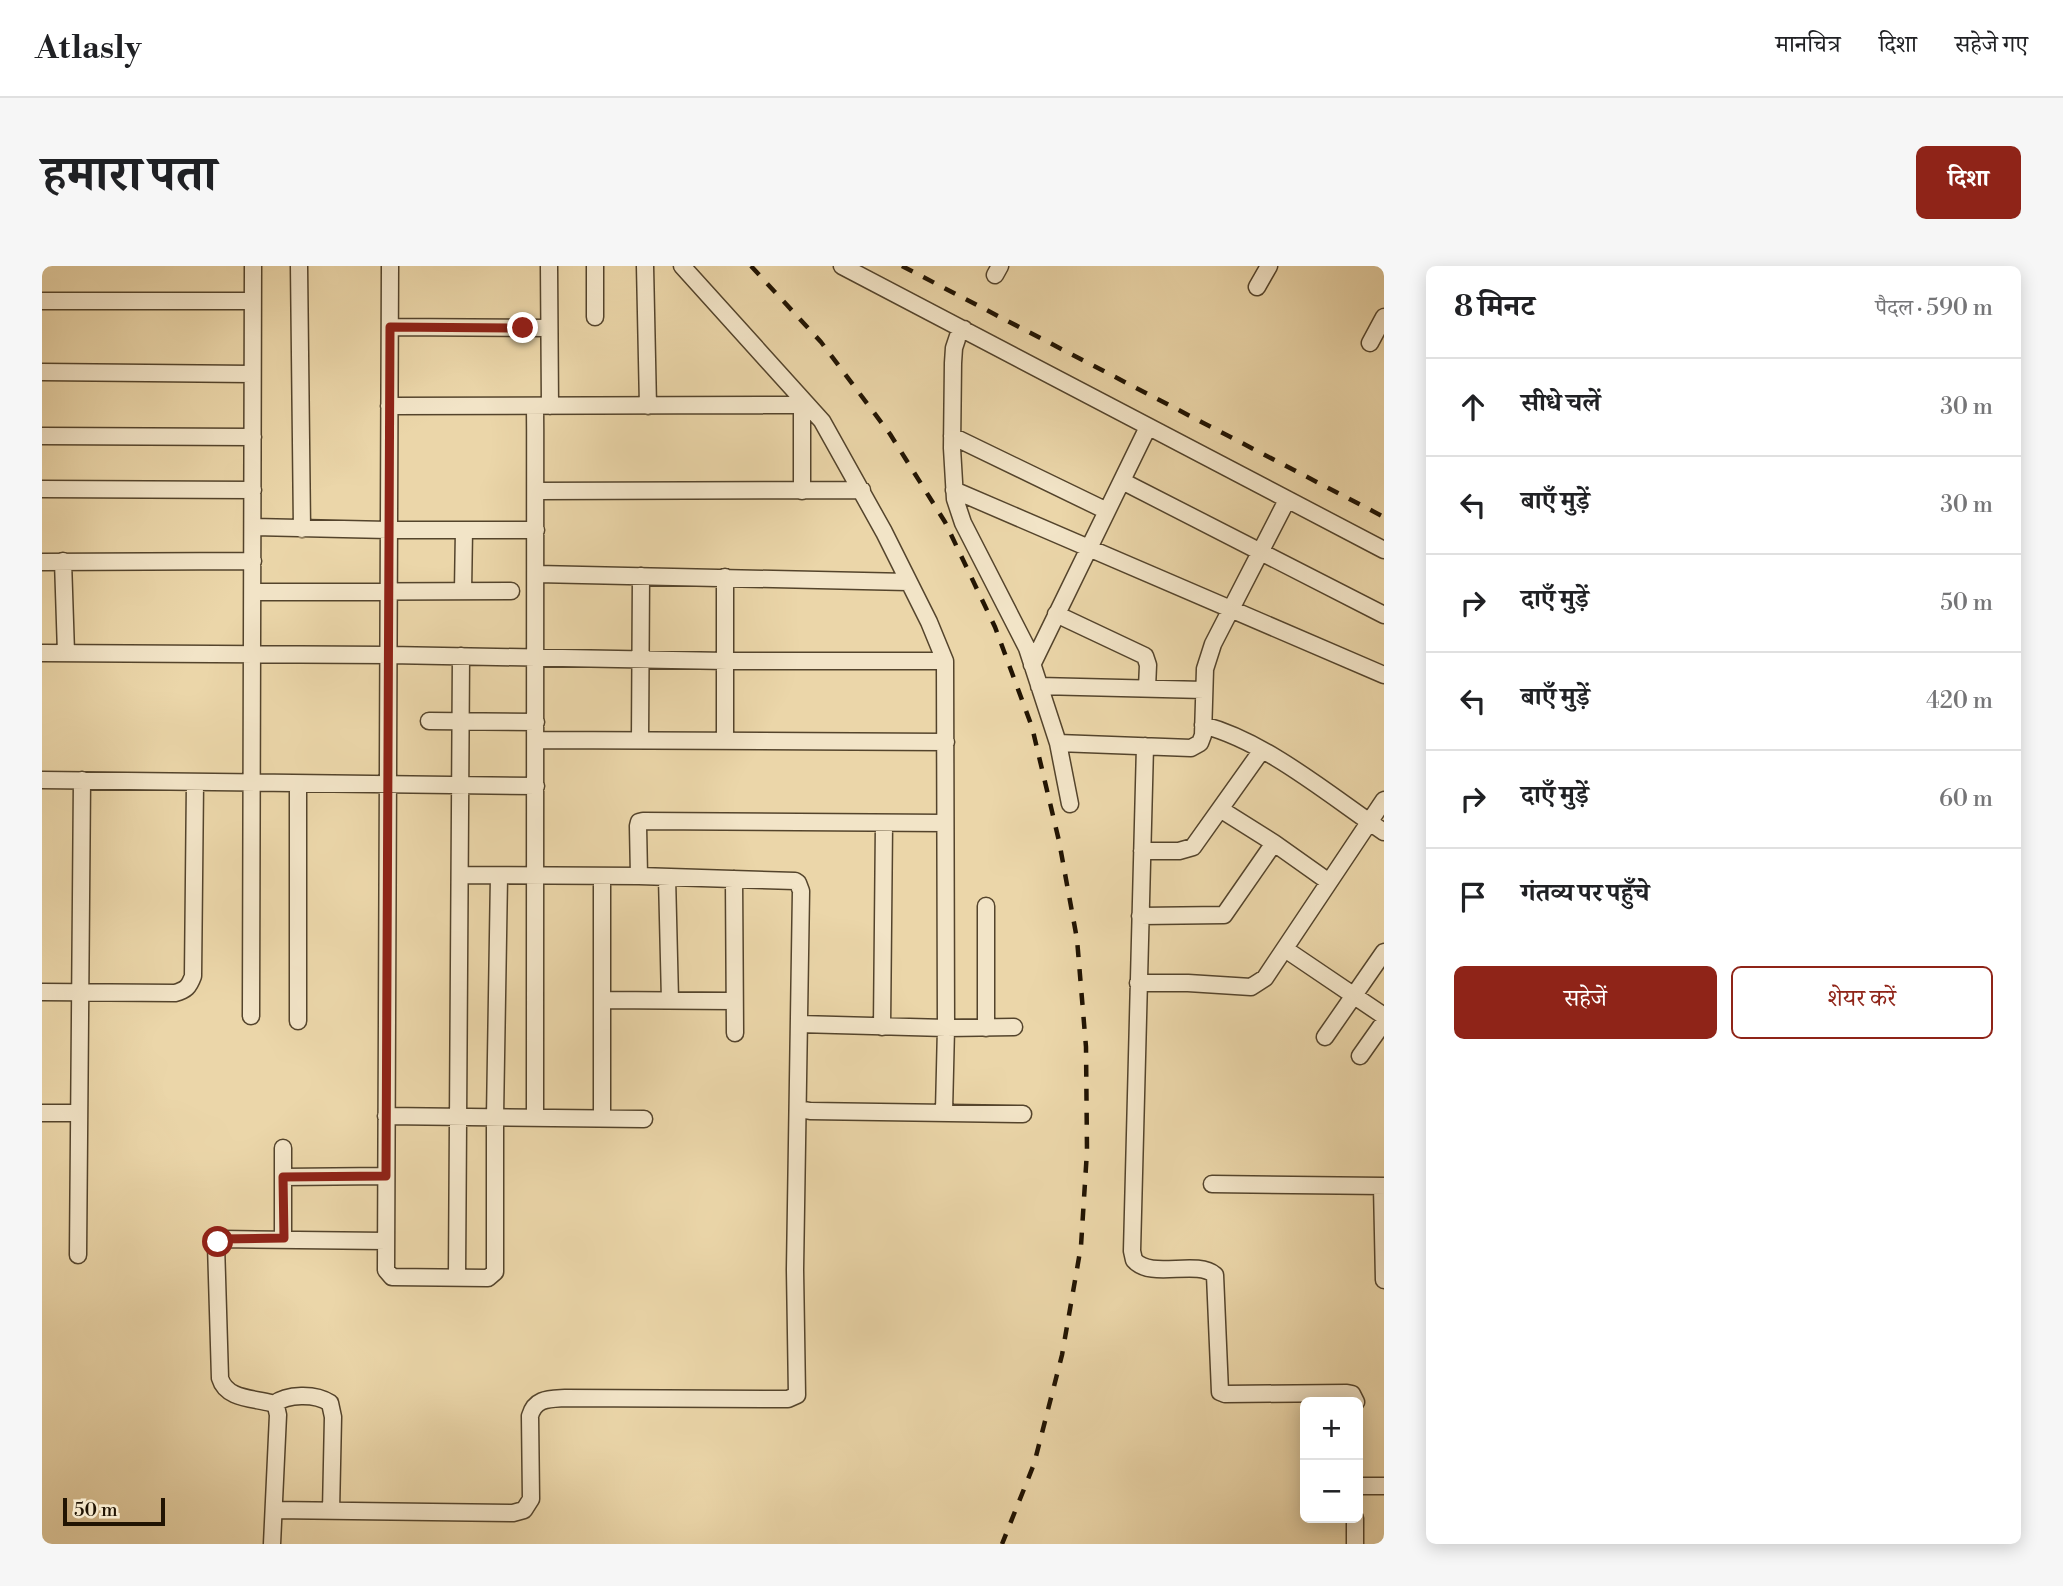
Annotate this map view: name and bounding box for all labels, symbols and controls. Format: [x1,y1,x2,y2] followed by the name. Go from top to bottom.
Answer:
[35,28,141,69] text: Atlasly
[1776,30,1841,60] text: मानचित्र
[1879,30,1917,60] text: दिशा
[1955,30,2028,60] text: सहेजे गए
[42,145,217,206] text: हमारा पता
[1916,146,2021,219] button: दिशा
[1454,288,1535,326] text: 8 मिनट
[1875,294,1993,322] text: पैदल · 590 m
[507,312,538,343] route end
[1521,387,1601,419] text: सीधे चलें
[1454,388,1492,426] icon: ahead
[1940,393,1993,421] text: 30 m
[1521,485,1590,517] text: बाएँ मुड़ें
[1454,486,1492,524] icon: left
[1940,491,1993,519] text: 30 m
[1521,583,1589,615] text: दाएँ मुड़ें
[1454,584,1492,622] icon: right
[1940,589,1993,617] text: 50 m
[1521,681,1590,713] text: बाएँ मुड़ें
[1454,682,1492,720] icon: left
[1926,687,1993,715] text: 420 m
[1521,779,1589,811] text: दाएँ मुड़ें
[1454,780,1492,818] icon: right
[1939,785,1993,813] text: 60 m
[1521,877,1650,909] text: गंतव्य पर पहुँचे
[1454,878,1492,916] icon: arrive
[1454,966,1717,1039] button: सहेजें
[1731,966,1993,1039] button: शेयर करें
[202,1226,233,1257] route start
[1300,1397,1363,1523] map controls
[1300,1397,1363,1460] button: +
[1300,1460,1363,1523] button: −
[63,1495,164,1527] scale bar
[74,1498,118,1522] text: 50 m

